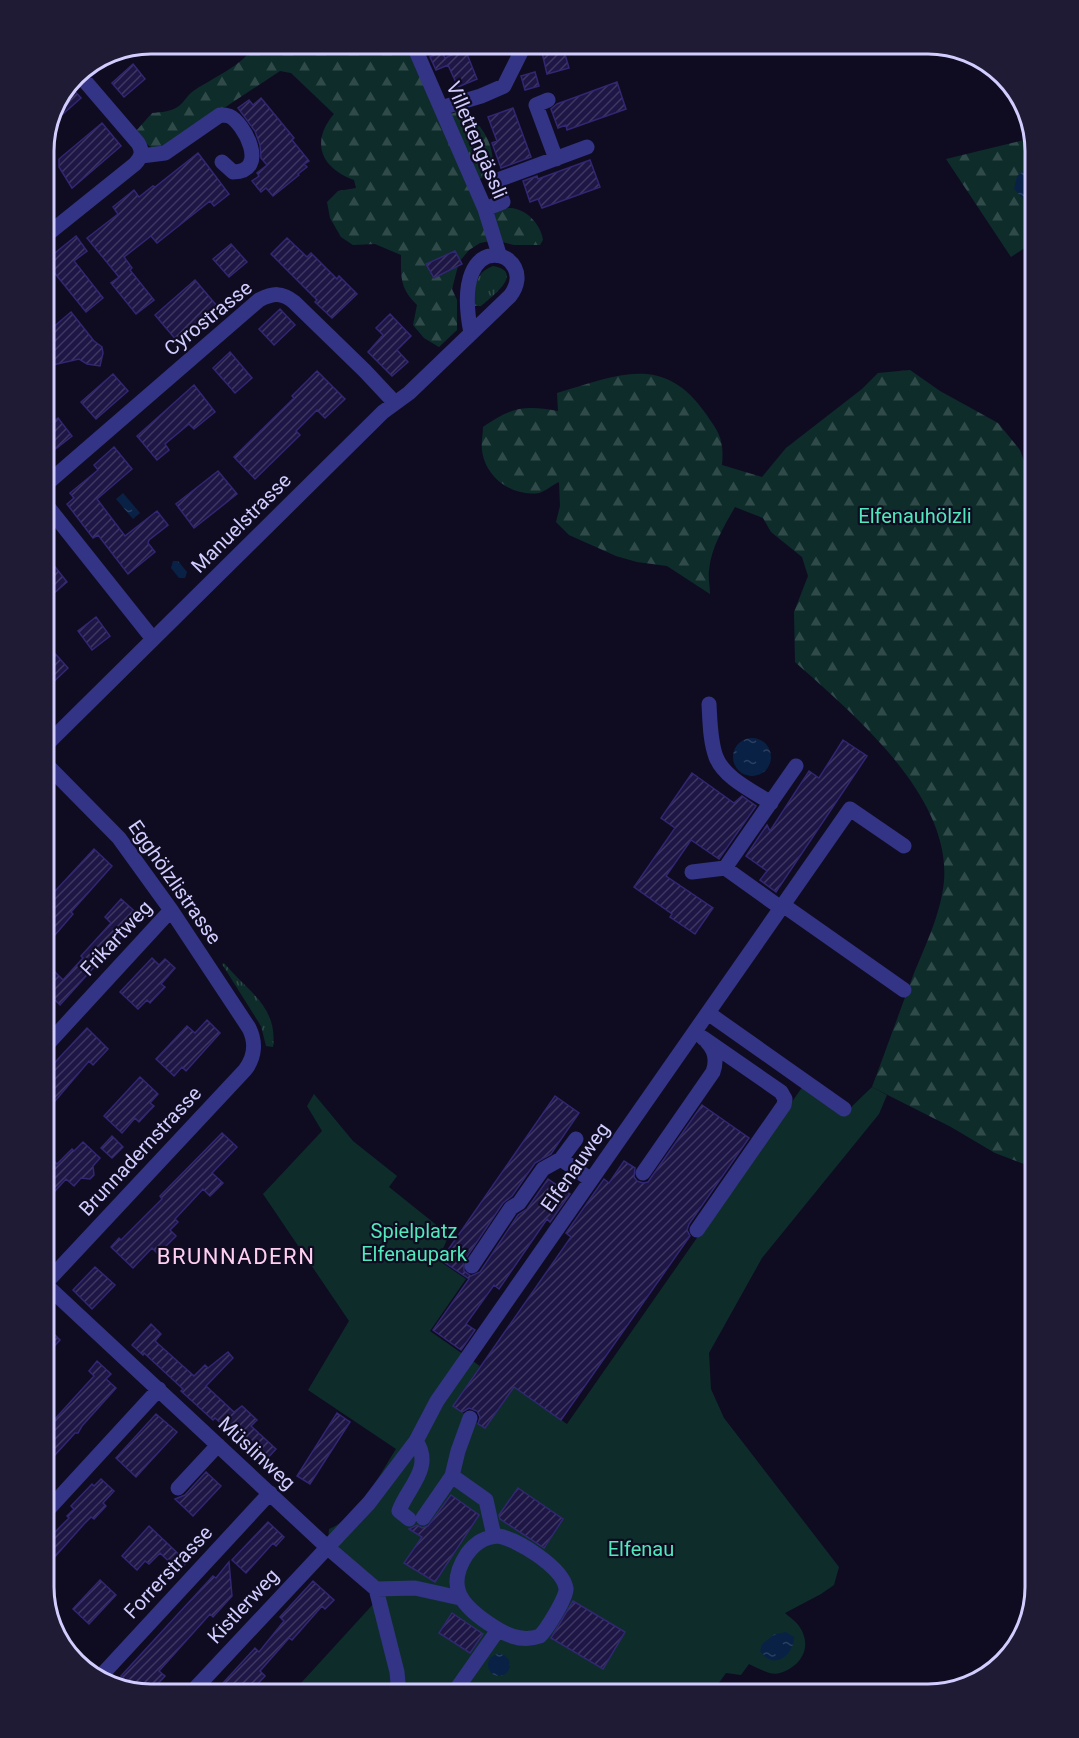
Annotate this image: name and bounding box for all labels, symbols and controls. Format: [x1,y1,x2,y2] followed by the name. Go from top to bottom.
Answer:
[442,78,512,202] street label: Villettengässli
[159,275,257,361] street label: Cyrostrasse
[186,468,296,578] street label: Manuelstrasse
[858,504,972,528] park label: Elfenauhölzli
[123,815,227,949] street label: Egghölzlistrasse
[75,895,157,981] street label: Frikartweg
[74,1081,206,1221] street label: Brunnadernstrasse
[536,1118,614,1216] street label: Elfenauweg
[361,1219,468,1266] park label: Spielplatz Elfenaupark
[157,1244,315,1269] district label: BRUNNADERN
[214,1411,300,1495] street label: Müslinweg
[119,1521,217,1623] street label: Forrerstrasse
[608,1537,674,1561] park label: Elfenau
[202,1564,284,1648] street label: Kistlerweg

